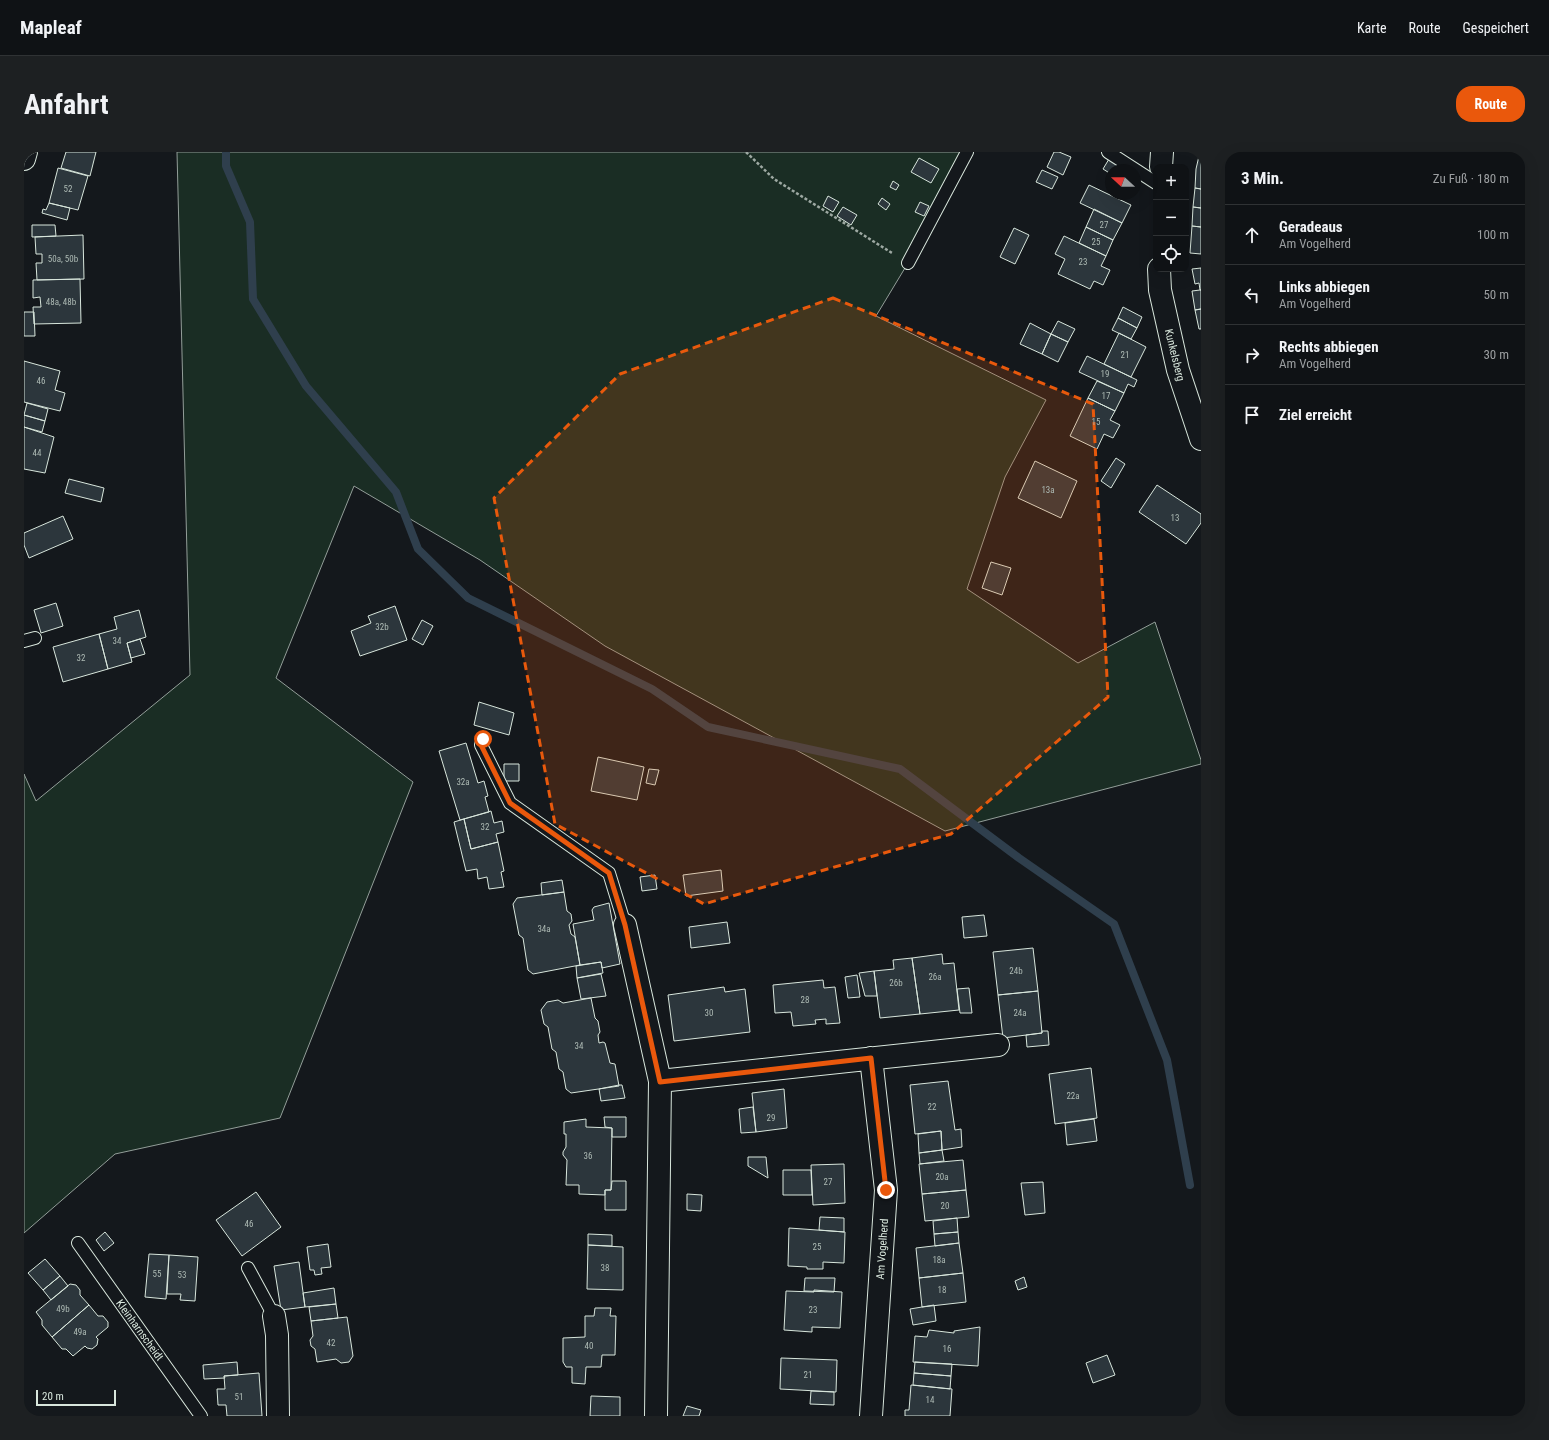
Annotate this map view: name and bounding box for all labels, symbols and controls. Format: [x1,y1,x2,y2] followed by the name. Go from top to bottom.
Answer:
[20,16,82,39] text: Mapleaf
[1357,20,1387,36] text: Karte
[1409,20,1441,36] text: Route
[1463,20,1529,36] text: Gespeichert
[1456,86,1525,122] button: Route
[24,88,109,121] text: Anfahrt
[1105,164,1141,200] north arrow
[1153,164,1189,272] map controls
[1153,164,1189,200] button: +
[1241,168,1284,188] text: 3 Min.
[1433,171,1509,186] text: Zu Fuß · 180 m
[64,184,73,194] house number: 52
[1153,200,1189,236] button: −
[1279,218,1343,236] text: Geradeaus
[1100,220,1109,230] house number: 27
[1241,224,1263,246] icon: ahead
[1477,227,1509,242] text: 100 m
[1153,236,1189,272] button: locate
[1279,236,1351,251] text: Am Vogelherd
[1092,237,1101,247] house number: 25
[48,254,79,264] house number: 50a, 50b
[1079,257,1087,267] house number: 23
[1279,278,1370,296] text: Links abbiegen
[1241,284,1263,306] icon: left
[1483,287,1509,302] text: 50 m
[1279,296,1351,311] text: Am Vogelherd
[46,297,77,307] house number: 48a, 48b
[1162,328,1187,383] street label: Kunkelsberg
[1279,338,1379,356] text: Rechts abbiegen
[1241,344,1263,366] icon: right
[1483,347,1509,362] text: 30 m
[1121,350,1129,360] house number: 21
[1279,356,1351,371] text: Am Vogelherd
[1101,369,1109,379] house number: 19
[37,376,45,386] house number: 46
[1102,391,1111,401] house number: 17
[1241,404,1263,426] icon: arrive
[1279,406,1352,424] text: Ziel erreicht
[1092,417,1101,427] house number: 15
[33,448,42,458] house number: 44
[1041,485,1055,495] house number: 13a
[1171,513,1179,523] house number: 13
[375,622,389,632] house number: 32b
[113,636,122,646] house number: 34
[77,653,86,663] house number: 32
[474,730,492,748] route start
[456,777,470,787] house number: 32a
[481,822,490,832] house number: 32
[537,924,551,934] house number: 34a
[1009,966,1023,976] house number: 24b
[928,972,942,982] house number: 26a
[889,978,903,988] house number: 26b
[801,995,809,1005] house number: 28
[705,1008,713,1018] house number: 30
[1013,1008,1027,1018] house number: 24a
[575,1041,584,1051] house number: 34
[1066,1091,1080,1101] house number: 22a
[928,1102,937,1112] house number: 22
[767,1113,775,1123] house number: 29
[584,1151,592,1161] house number: 36
[935,1172,949,1182] house number: 20a
[824,1177,833,1187] house number: 27
[877,1181,895,1199] route end
[941,1201,949,1211] house number: 20
[874,1218,891,1280] street label: Am Vogelherd
[245,1219,253,1229] house number: 46
[813,1242,822,1252] house number: 25
[932,1255,946,1265] house number: 18a
[601,1263,609,1273] house number: 38
[153,1269,162,1279] house number: 55
[178,1270,186,1280] house number: 53
[938,1285,946,1295] house number: 18
[113,1297,166,1363] street label: Kleinharnscheidt
[56,1304,70,1314] house number: 49b
[809,1305,817,1315] house number: 23
[73,1327,87,1337] house number: 49a
[327,1338,336,1348] house number: 42
[585,1341,593,1351] house number: 40
[943,1344,951,1354] house number: 16
[804,1370,812,1380] house number: 21
[36,1388,116,1407] scale bar
[42,1390,64,1403] text: 20 m
[235,1392,243,1402] house number: 51
[926,1395,935,1405] house number: 14

